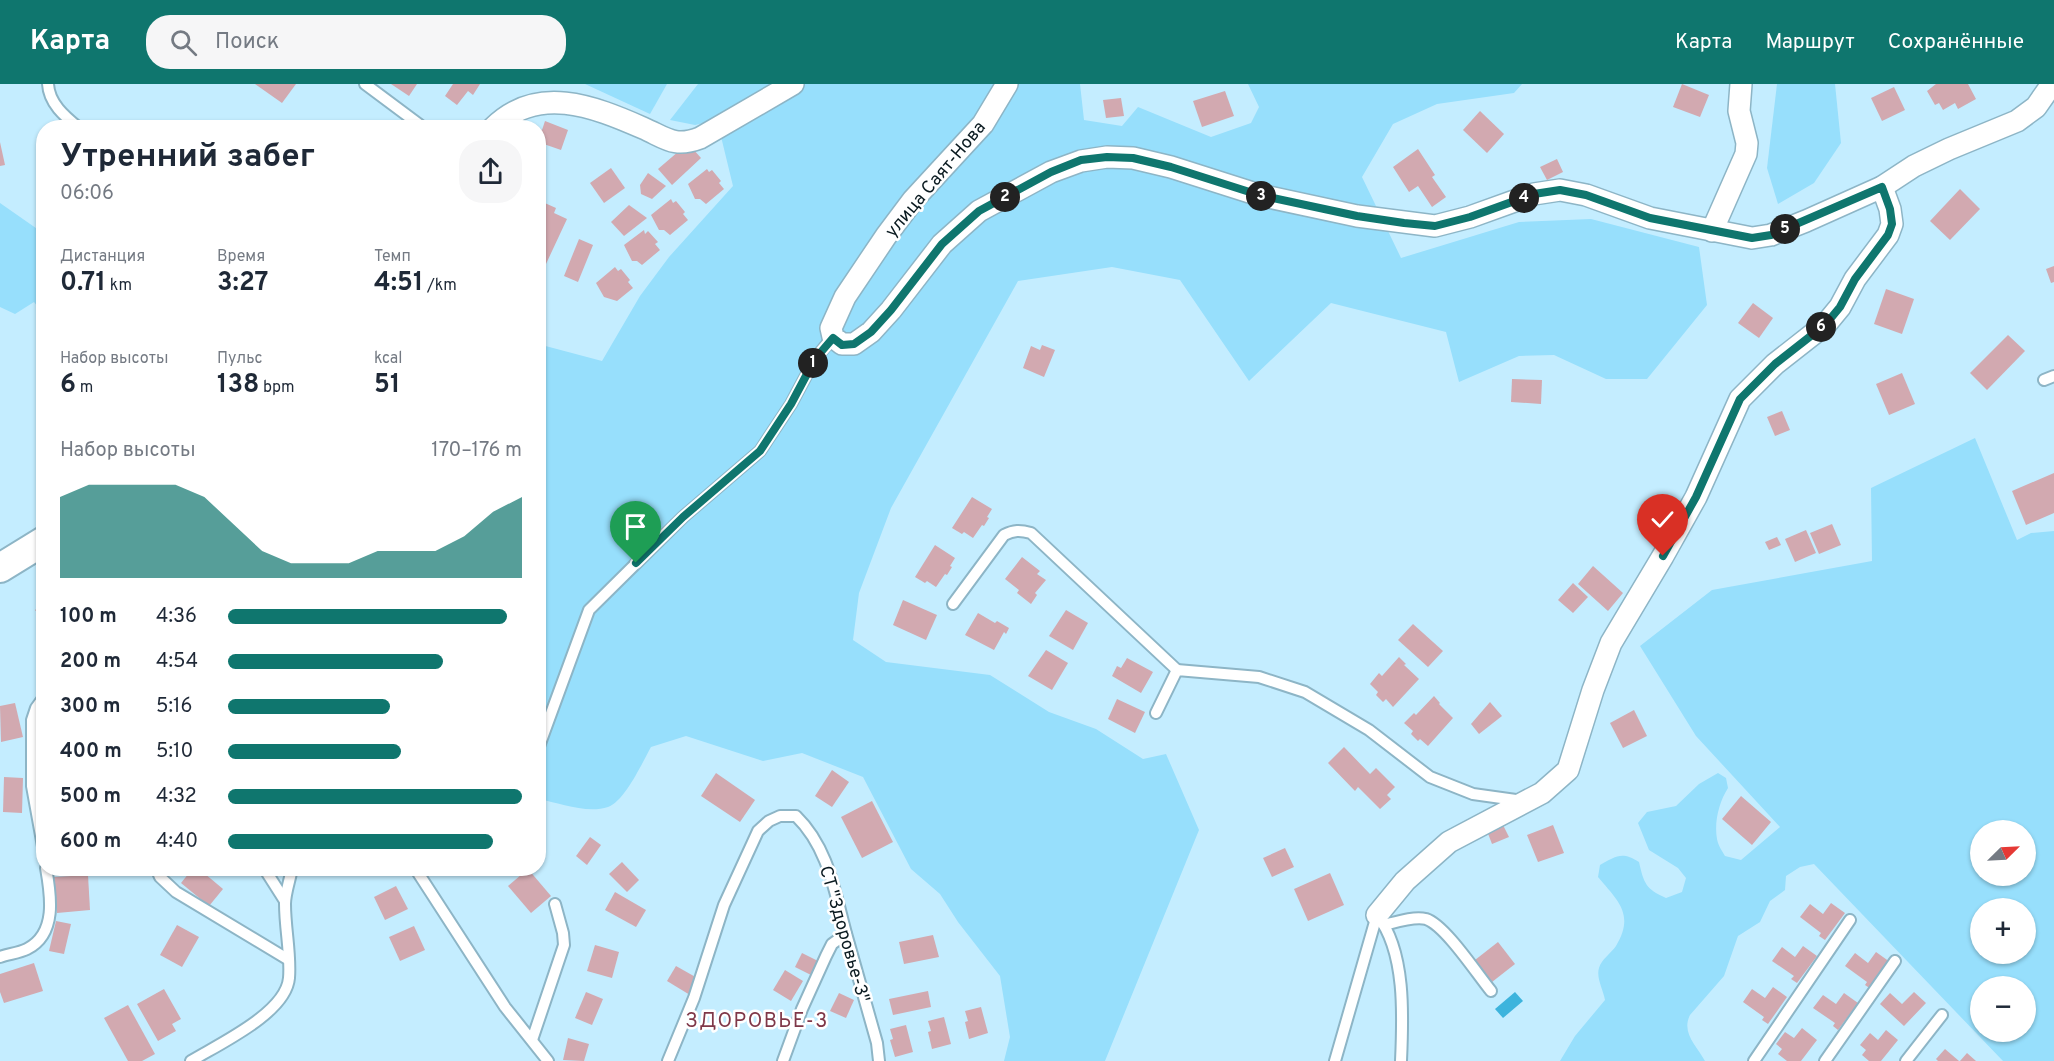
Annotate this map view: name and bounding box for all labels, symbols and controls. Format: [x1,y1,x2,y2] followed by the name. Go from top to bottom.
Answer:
[146,15,566,69] search box
[30,24,110,60] text: Карта
[167,26,200,59] icon: search
[215,29,279,56] text: Поиск
[1675,29,1732,56] text: Карта
[1765,29,1855,56] text: Маршрут
[1888,29,2024,56] text: Сохранённые
[881,117,992,243] street label: улица Саят-Нова
[60,137,315,179] text: Утренний забег
[459,140,522,203] button: share
[60,181,114,207] text: 06:06
[1246,181,1276,211] pin: 3
[990,182,1020,212] pin: 2
[1509,183,1539,213] pin: 4
[1256,186,1266,206] text: 3
[1000,187,1010,207] text: 2
[1519,188,1529,208] text: 4
[1770,214,1800,244] pin: 5
[1780,219,1790,239] text: 5
[60,247,145,267] text: Дистанция
[217,247,265,267] text: Время
[374,247,411,267] text: Темп
[60,267,106,300] text: 0.71
[217,267,269,300] text: 3:27
[374,267,423,300] text: 4:51
[106,276,132,296] text: km
[423,276,457,296] text: /km
[1806,312,1836,342] pin: 6
[1816,317,1826,337] text: 6
[798,348,828,378] pin: 1
[60,349,168,369] text: Набор высоты
[217,349,263,369] text: Пульс
[374,349,402,369] text: kcal
[810,353,816,373] text: 1
[60,369,76,402] text: 6
[217,369,259,402] text: 138
[374,369,400,402] text: 51
[76,378,93,398] text: m
[259,378,295,398] text: bpm
[60,438,196,464] text: Набор высоты
[431,438,522,464] text: 170–176 m
[1637,494,1688,556] pin
[610,501,661,563] pin
[1646,503,1679,536] icon: check
[619,510,652,543] icon: arrive
[60,604,117,630] text: 100 m
[156,604,197,630] text: 4:36
[60,649,121,675] text: 200 m
[156,649,198,675] text: 4:54
[60,694,121,720] text: 300 m
[156,694,192,720] text: 5:16
[60,739,122,765] text: 400 m
[156,739,193,765] text: 5:10
[60,784,121,810] text: 500 m
[156,784,197,810] text: 4:32
[1970,820,2036,886] north arrow
[1970,820,2036,1042] map controls
[60,829,121,855] text: 600 m
[156,829,198,855] text: 4:40
[813,863,874,1005] street label: СТ "Здоровье-3"
[1970,898,2036,964] button: +
[1970,976,2036,1042] button: −
[685,1009,829,1035] district label: ЗДОРОВЬЕ-3

